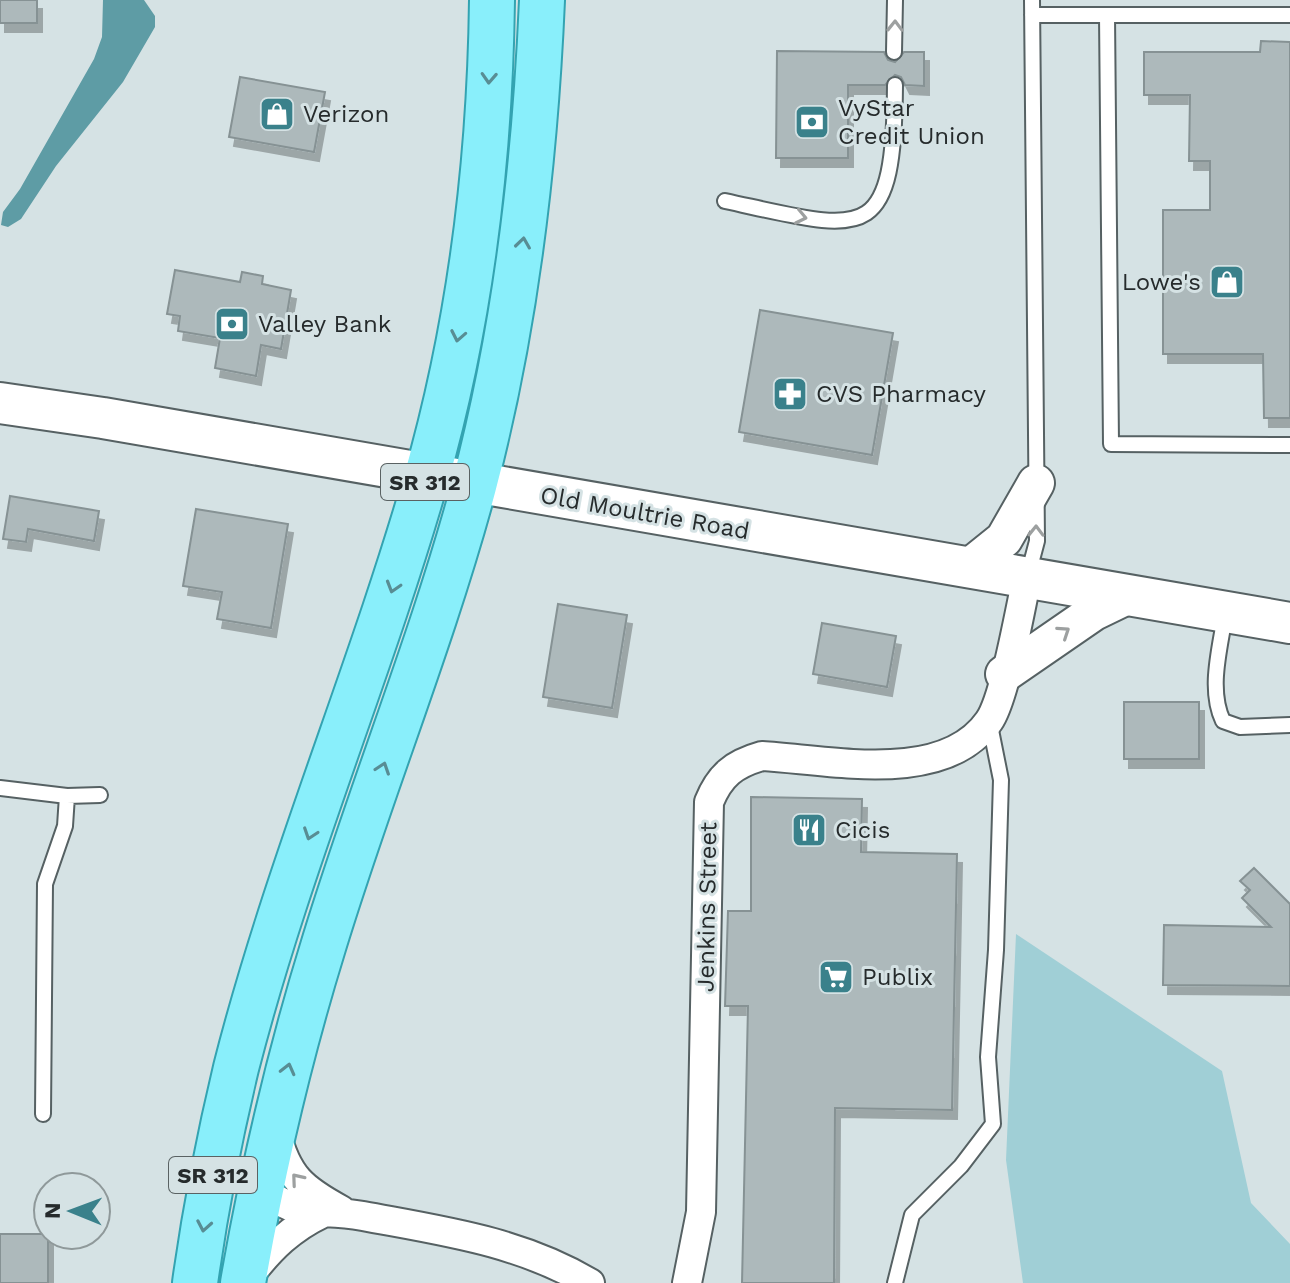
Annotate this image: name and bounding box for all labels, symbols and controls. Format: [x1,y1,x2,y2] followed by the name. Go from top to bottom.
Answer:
[886,19,904,32] one-way arrow
[481,72,498,85] one-way arrow
[838,94,985,150] place label: VyStar Credit Union
[258,95,296,133] shop icon: Verizon
[303,100,389,128] place label: Verizon
[793,103,831,141] bank icon: VyStar Credit Union
[794,208,808,225] one-way arrow
[514,236,531,250] one-way arrow
[1208,263,1246,301] shop icon: Lowe's
[1122,268,1201,296] place label: Lowe's
[213,305,251,343] bank icon: Valley Bank
[258,310,392,338] place label: Valley Bank
[450,329,467,342] one-way arrow
[771,375,809,413] pharmacy icon: CVS Pharmacy
[816,380,987,408] place label: CVS Pharmacy
[381,464,469,500] road number: SR 312
[538,481,752,545] street label: Old Moultrie Road
[1027,524,1044,537] one-way arrow
[386,580,402,594] one-way arrow
[1055,627,1070,642] one-way arrow
[374,762,390,776] one-way arrow
[790,811,828,849] restaurant icon: Cicis
[835,816,890,844] place label: Cicis
[692,822,722,992] street label: Jenkins Street
[304,826,320,840] one-way arrow
[817,958,855,996] supermarket icon: Publix
[862,963,933,991] place label: Publix
[279,1063,296,1077] one-way arrow
[169,1157,257,1193] road number: SR 312
[32,1171,112,1251] north arrow
[292,1173,307,1188] one-way arrow
[40,1202,65,1219] text: N
[196,1219,213,1233] one-way arrow

